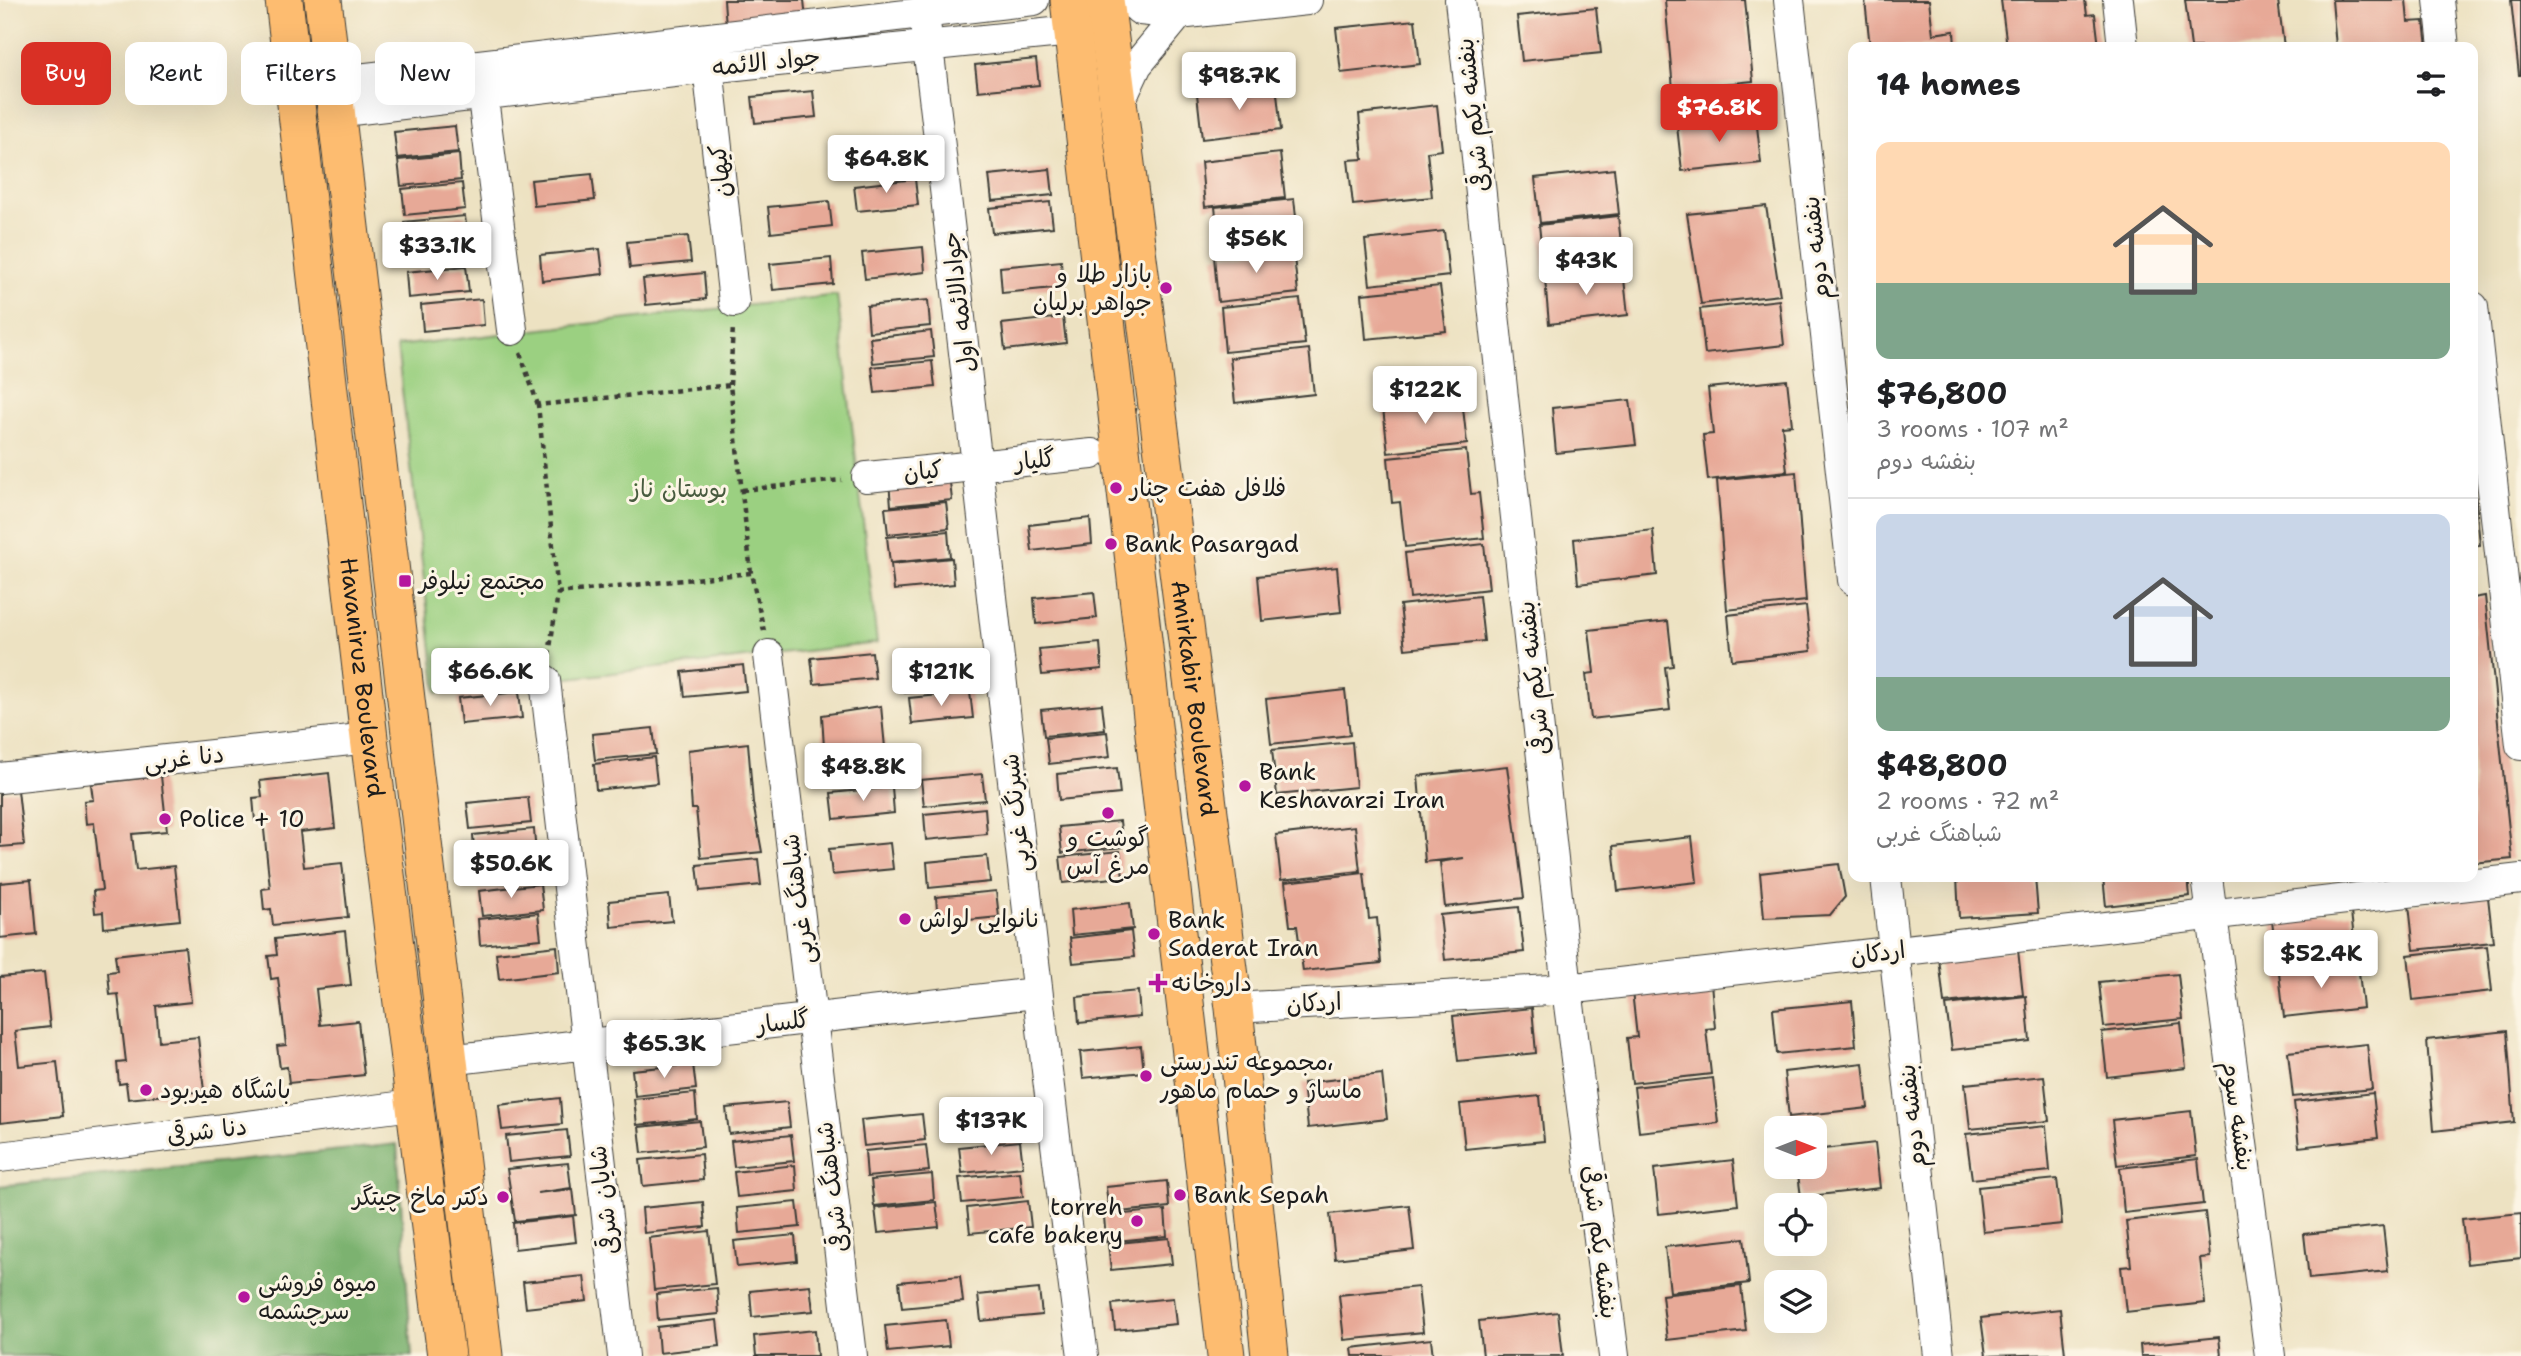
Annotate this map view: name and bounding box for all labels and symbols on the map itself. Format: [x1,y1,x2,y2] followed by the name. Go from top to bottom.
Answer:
[1449,36,1499,194] street label: بنفشه یکم شرقی
[710,40,822,84] street label: جواد الائمه
[1182,52,1296,112] pin: $98.7K
[1662,85,1776,144] pin: $76.8K
[829,136,943,195] pin: $64.8K
[701,143,739,199] street label: کیهان
[1795,194,1840,302] street label: بنفشه دوم
[1215,216,1297,275] pin: $56K
[380,222,494,282] pin: $33.1K
[934,230,984,374] street label: جوادالائمه اول
[1545,238,1627,297] pin: $43K
[1033,258,1152,318] place label: بازار طلا و جواهر برلیان
[1158,280,1174,296] marker: بازار طلا و جواهر برلیان
[1376,366,1474,426] pin: $122K
[1011,442,1057,478] street label: گلیار
[902,453,944,489] street label: کیان
[1128,472,1286,504] place label: فلافل هفت چنار
[629,473,727,505] park label: بوستان ناز
[1108,480,1124,496] marker: فلافل هفت چنار
[1125,528,1299,560] place label: Bank Pasargad
[1103,536,1119,552] marker: Bank Pasargad
[332,556,392,799] street label: Havaniruz Boulevard
[417,565,545,598] place label: مجتمع نیلوفر
[397,573,413,589] marker: مجتمع نیلوفر
[1163,578,1225,818] street label: Amirkabir Boulevard
[1510,599,1560,757] street label: بنفشه یکم شرقی
[433,648,547,708] pin: $66.6K
[892,648,990,708] pin: $121K
[142,738,226,778] street label: دنا غربی
[806,744,920,803] pin: $48.8K
[994,752,1038,874] street label: شبرنگ غربی
[1259,756,1445,816] place label: Bank Keshavarzi Iran
[1237,778,1253,794] marker: Bank Keshavarzi Iran
[179,803,305,835] place label: Police + 10
[1100,805,1116,821] marker: گوشت و مرغ آس
[157,811,173,827] marker: Police + 10
[1065,822,1149,883] place label: گوشت و مرغ آس
[774,832,822,966] street label: شباهنگ غربی
[454,841,568,900] pin: $50.6K
[919,903,1040,935] place label: نانوایی لواش
[1168,904,1319,964] place label: Bank Saderat Iran
[897,911,913,927] marker: نانوایی لواش
[1146,926,1162,942] marker: Bank Saderat Iran
[2264,930,2378,990] pin: $52.4K
[1849,934,1907,972] street label: اردکان
[1172,967,1252,999] place label: داروخانه
[1150,975,1166,991] marker: داروخانه
[1286,986,1342,1020] street label: اردکان
[753,1003,811,1041] street label: گلسار
[607,1020,721,1080] pin: $65.3K
[1159,1046,1362,1108] place label: مجموعه تندرستی، ماساژ و حمام ماهور
[2212,1059,2262,1173] street label: بنفشه سوم
[1891,1062,1936,1170] street label: بنفشه دوم
[1138,1068,1154,1084] marker: مجموعه تندرستی، ماساژ و حمام ماهور
[160,1074,291,1106] place label: باشگاه هیربود
[138,1082,154,1098] marker: باشگاه هیربود
[942,1098,1040,1157] pin: $137K
[165,1110,249,1152] street label: دنا شرقی
[1764,1116,1827,1180] north arrow
[808,1120,856,1254] street label: شباهنگ شرقی
[581,1144,627,1256] street label: شایان شرقی
[1573,1163,1625,1321] street label: بنفشه یکم شرقی
[1194,1179,1329,1211] place label: Bank Sepah
[350,1181,489,1213] place label: دکتر ماخ چیتگر
[1172,1187,1188,1203] marker: Bank Sepah
[495,1189,511,1205] marker: دکتر ماخ چیتگر
[988,1191,1123,1251] place label: torreh cafe bakery
[1129,1213,1145,1229] marker: torreh cafe bakery
[258,1267,377,1327] place label: میوه فروشی سرچشمه
[236,1289,252,1305] marker: میوه فروشی سرچشمه

